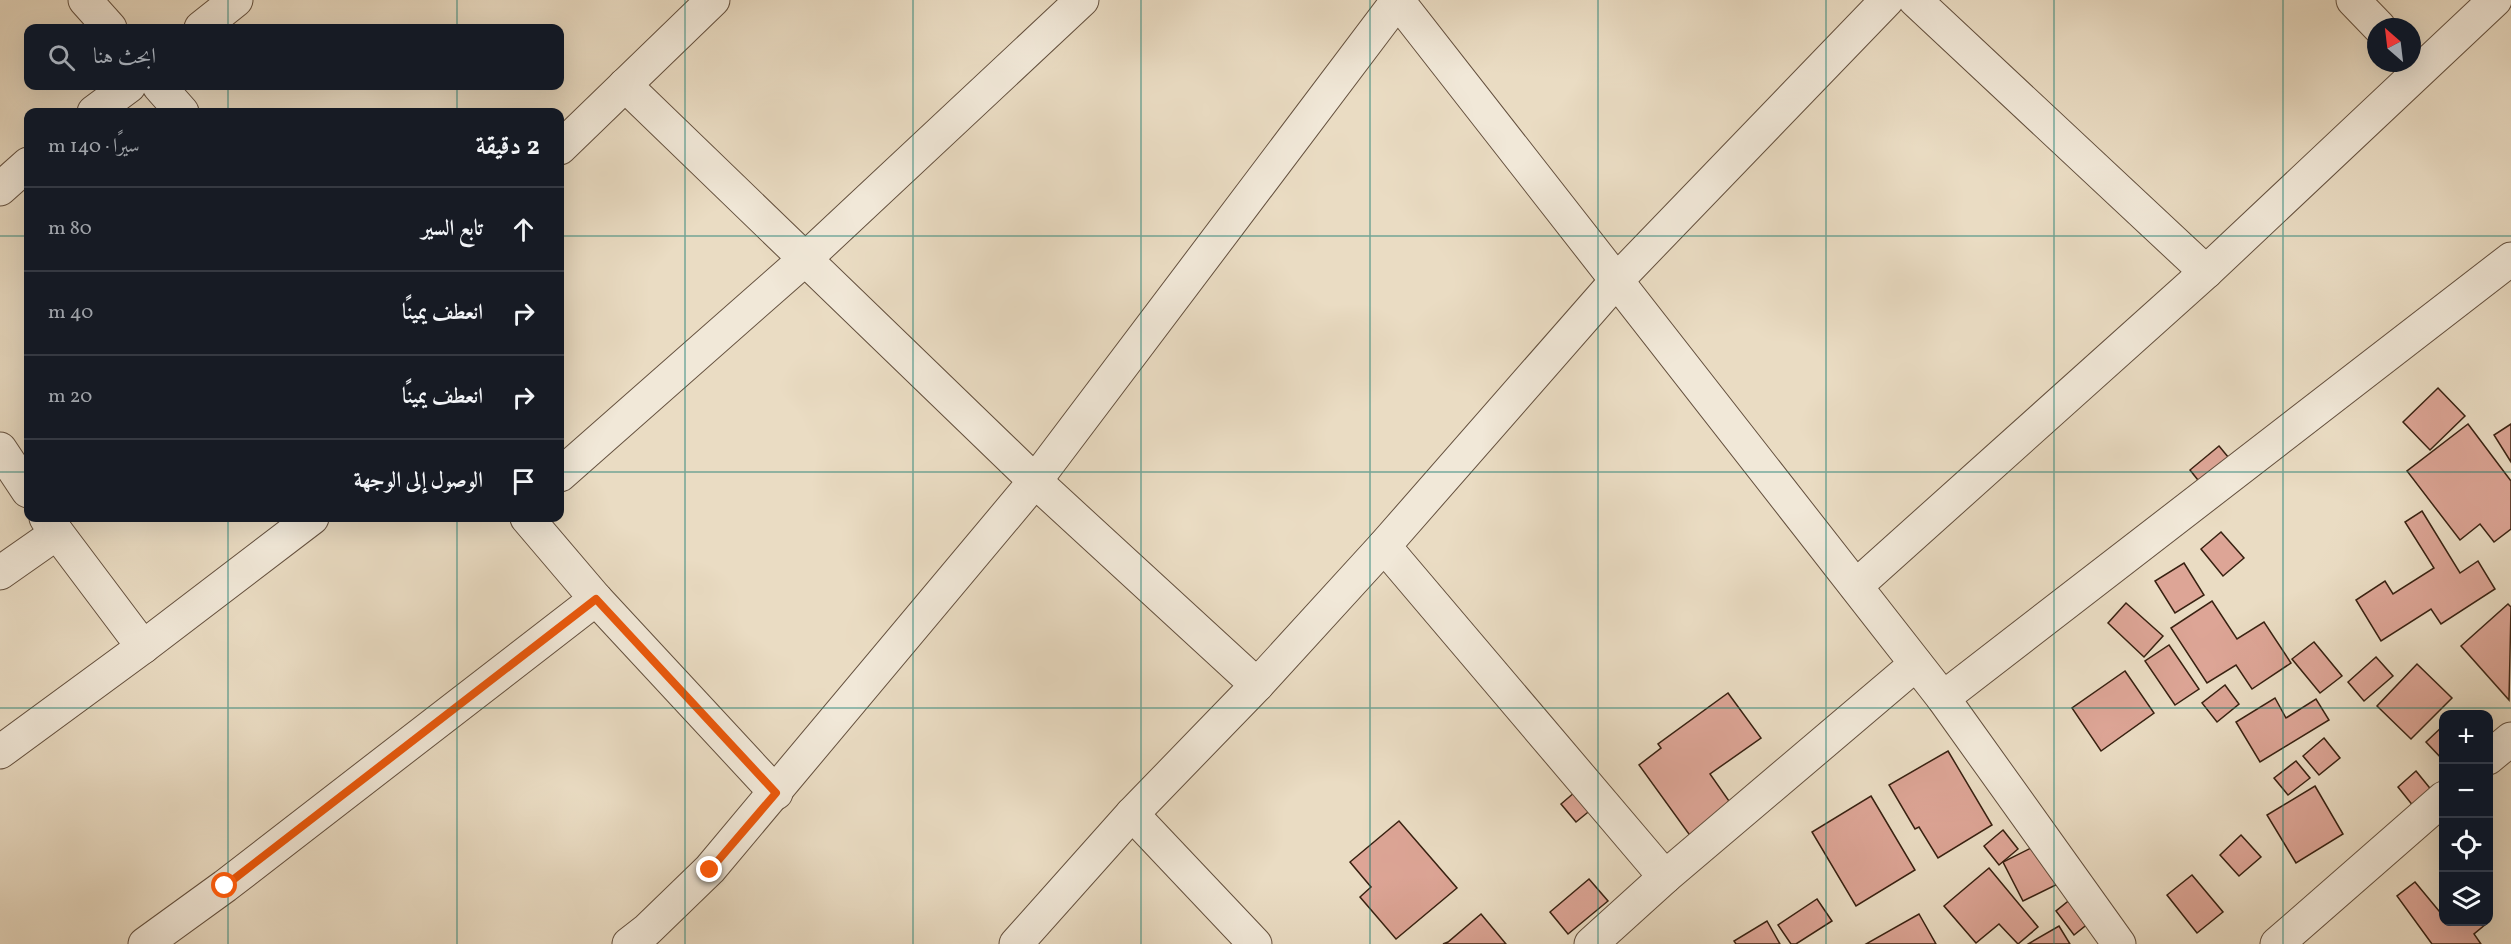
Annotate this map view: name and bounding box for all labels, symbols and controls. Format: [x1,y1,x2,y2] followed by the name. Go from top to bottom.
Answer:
[2367,18,2421,72] north arrow
[24,24,564,90] search box
[45,41,78,74] icon: search
[93,42,156,73] text: ابحث هنا
[476,129,540,165] text: 2 دقيقة
[48,133,140,161] text: سيرًا · 140 m
[507,213,540,246] icon: ahead
[421,214,483,245] text: تابع السير
[48,215,92,243] text: 80 m
[507,297,540,330] icon: right
[402,298,483,329] text: انعطف يمينًا
[48,299,93,327] text: 40 m
[507,381,540,414] icon: right
[402,382,483,413] text: انعطف يمينًا
[48,383,92,411] text: 20 m
[507,465,540,498] icon: arrive
[354,466,483,497] text: الوصول إلى الوجهة
[2439,710,2493,926] map controls
[2439,710,2493,764] button: +
[2439,764,2493,818] button: −
[2439,818,2493,872] button: locate
[696,856,722,882] route end
[211,872,237,898] route start
[2439,872,2493,926] button: layers

